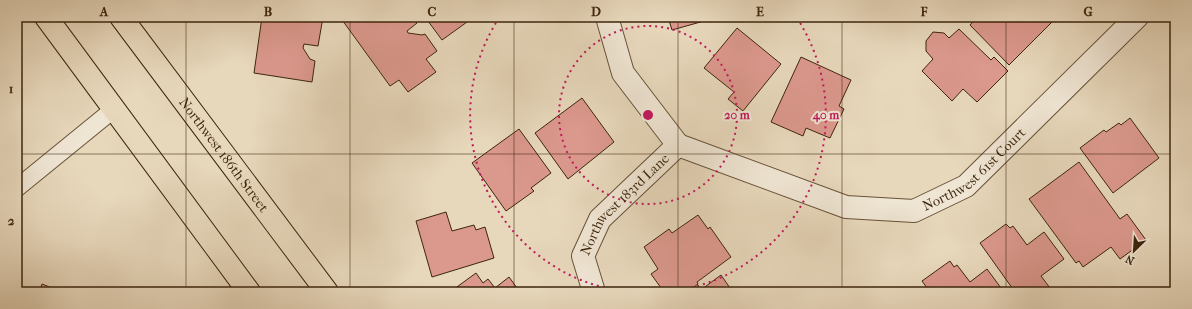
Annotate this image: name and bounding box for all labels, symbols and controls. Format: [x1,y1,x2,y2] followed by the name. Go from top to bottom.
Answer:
[99,4,109,19] text: A
[264,4,273,19] text: B
[428,4,437,19] text: C
[591,4,601,19] text: D
[756,4,764,19] text: E
[920,4,928,19] text: F
[1083,4,1093,19] text: G
[9,81,14,96] text: 1
[175,94,272,216] street label: Northwest 186th Street
[641,108,655,122] centre of rings
[724,108,751,122] text: 20 m
[812,108,840,123] text: 40 m
[920,124,1029,215] street label: Northwest 61st Court
[577,150,673,258] street label: Northwest 183rd Lane
[8,213,15,228] text: 2
[1114,231,1154,271] north arrow
[1123,252,1137,267] text: N

